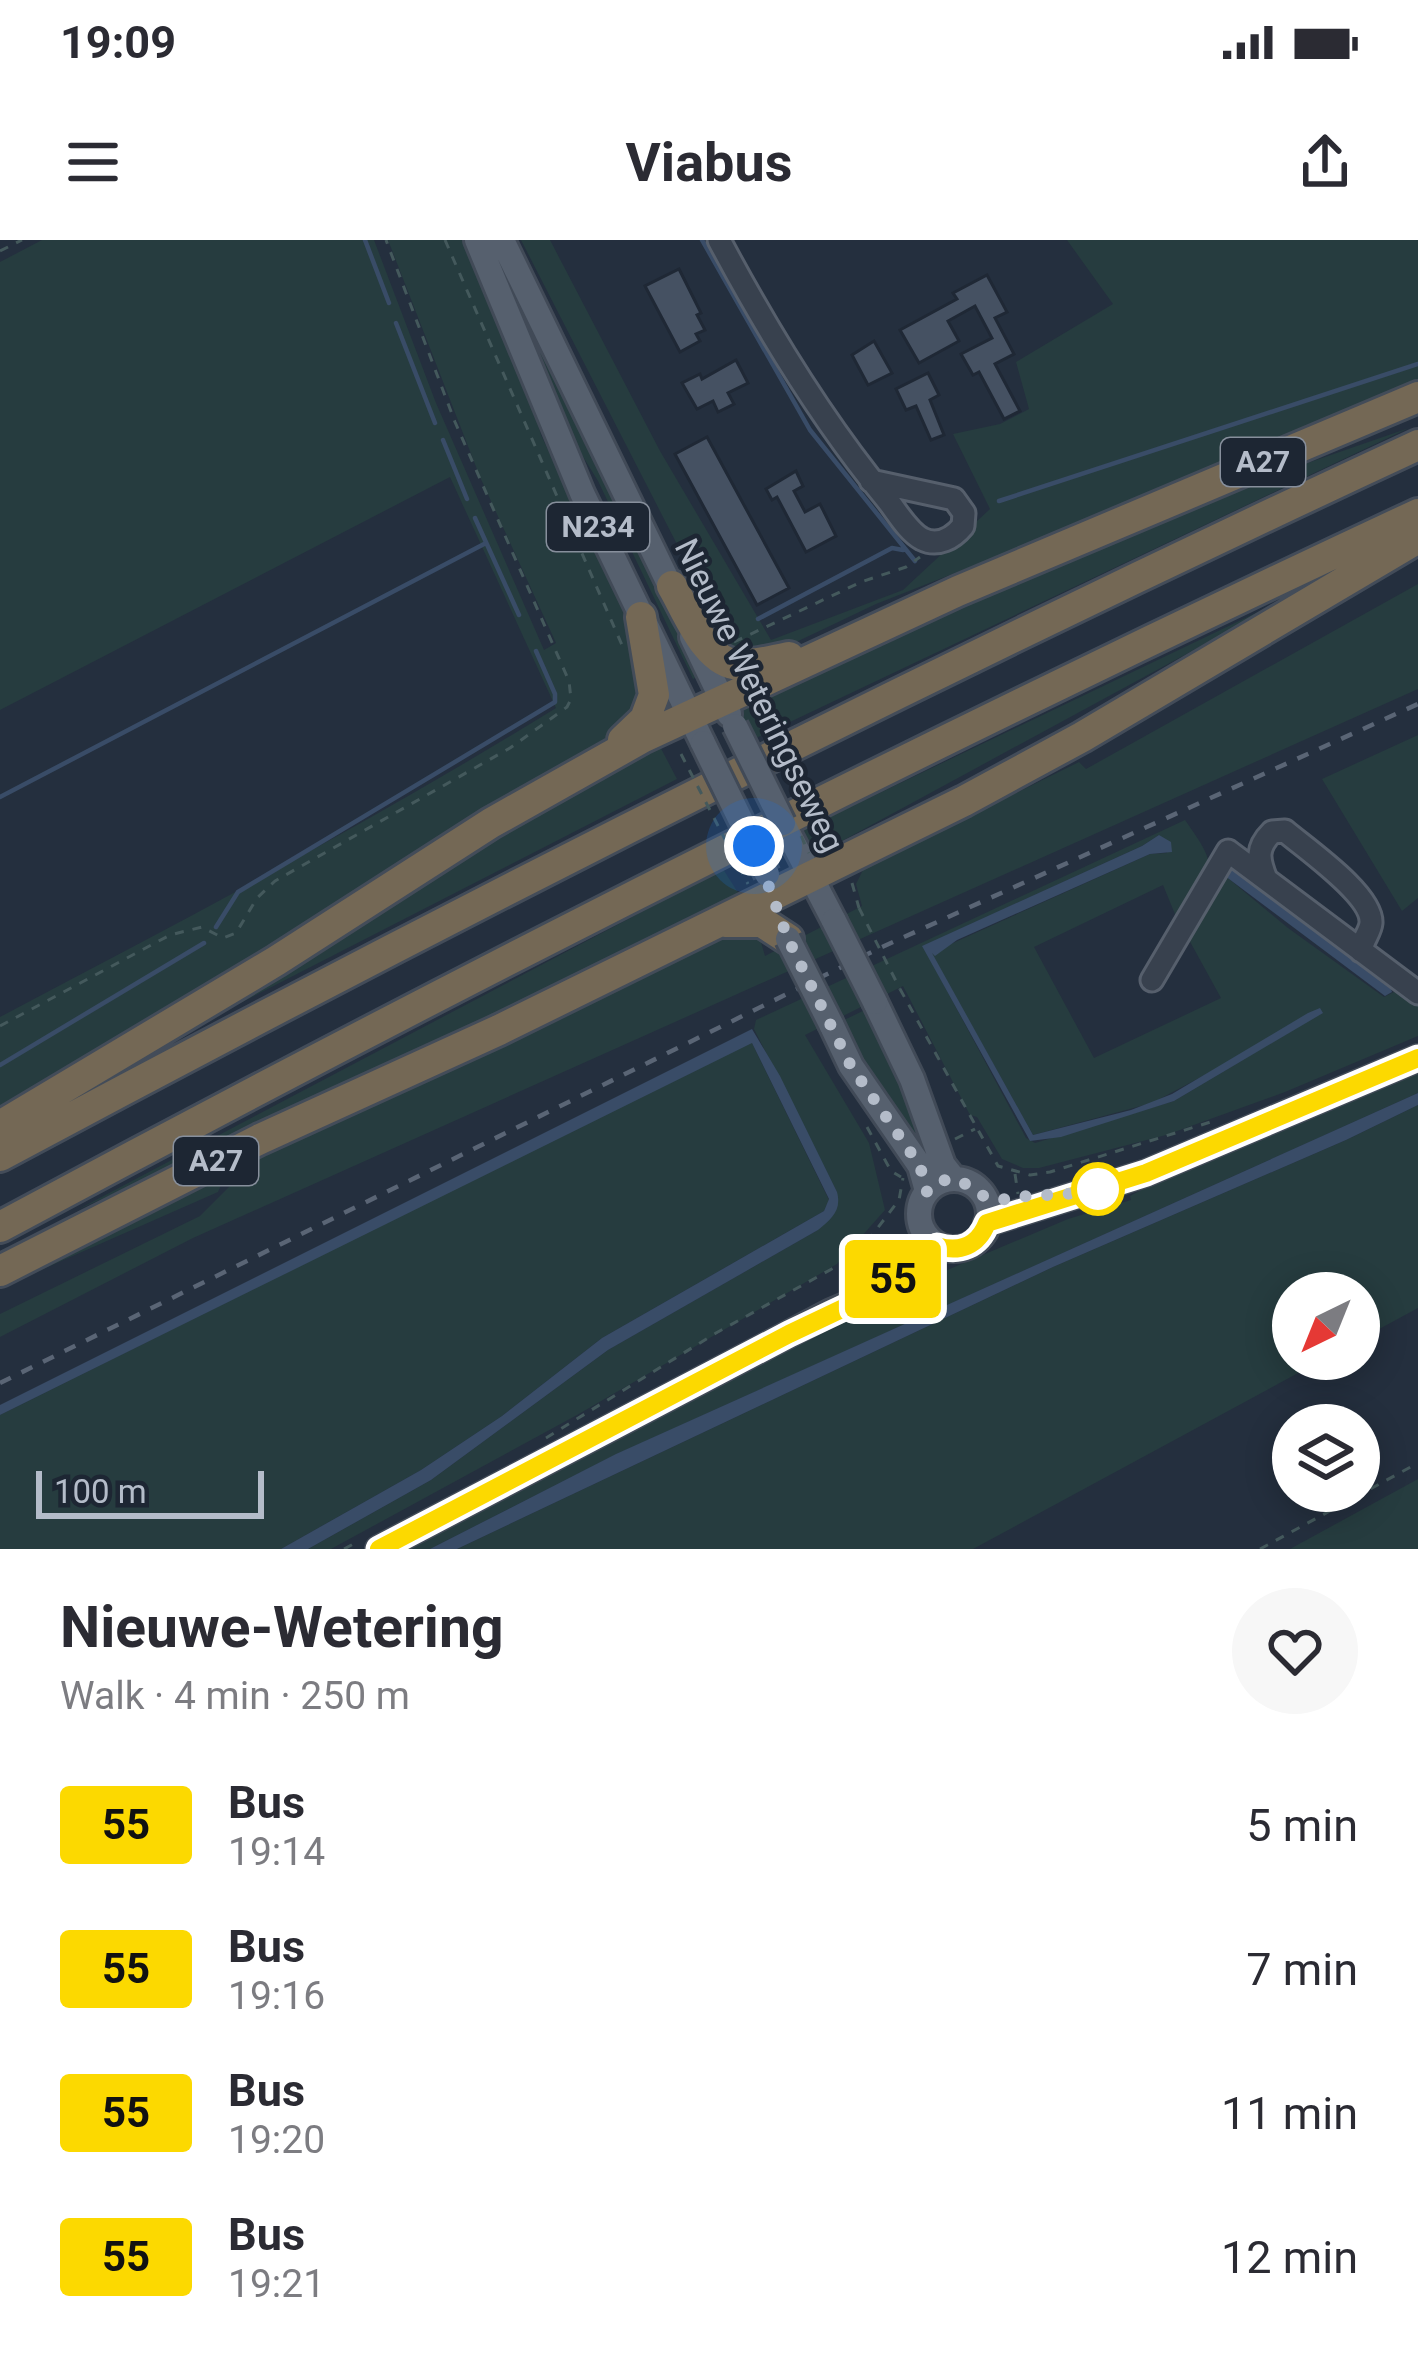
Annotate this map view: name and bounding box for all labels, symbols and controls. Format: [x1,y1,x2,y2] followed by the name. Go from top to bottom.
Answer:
[60,16,176,69] text: 19:09
[60,129,126,195] icon: menu
[1292,129,1358,195] icon: share
[626,131,792,194] text: Viabus
[1221,438,1305,486] road number: A27
[547,503,649,551] road number: N234
[667,532,852,858] street label: Nieuwe Weteringseweg
[724,816,784,876] your location
[174,1137,258,1185] road number: A27
[1073,1164,1123,1214] unlabelled marker
[839,1240,947,1318] line badge: 55
[869,1254,917,1303] text: 55
[1272,1272,1380,1380] north arrow
[1272,1272,1380,1512] map controls
[1272,1404,1380,1512] button: layers
[36,1465,264,1518] scale bar
[54,1472,147,1511] text: 100 m
[1232,1588,1358,1714] button: heart
[60,1594,503,1661] text: Nieuwe-Wetering
[60,1673,410,1719] text: Walk · 4 min · 250 m
[228,1776,305,1829] text: Bus
[1246,1799,1358,1852] text: 5 min
[102,1800,150,1849] text: 55
[228,1829,325,1875] text: 19:14
[228,1920,305,1973] text: Bus
[1246,1943,1358,1996] text: 7 min
[102,1944,150,1993] text: 55
[228,1973,325,2019] text: 19:16
[228,2064,305,2117] text: Bus
[1221,2087,1358,2140] text: 11 min
[102,2088,150,2137] text: 55
[228,2117,325,2163] text: 19:20
[228,2208,305,2261] text: Bus
[1221,2231,1358,2284] text: 12 min
[102,2232,150,2281] text: 55
[228,2261,325,2307] text: 19:21

